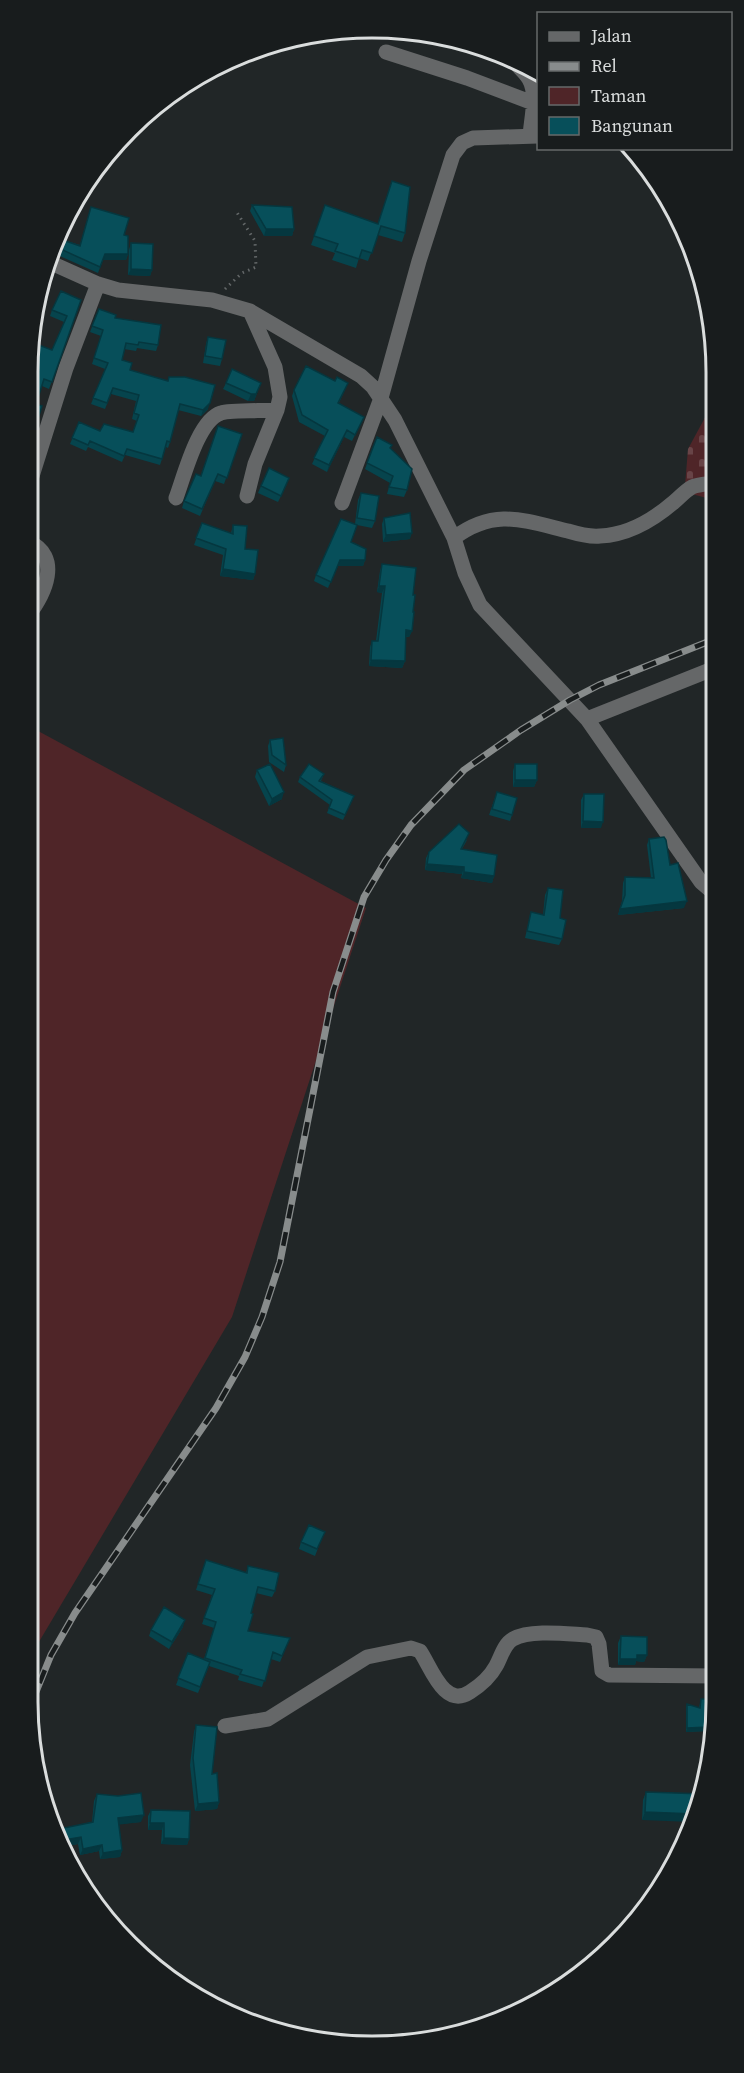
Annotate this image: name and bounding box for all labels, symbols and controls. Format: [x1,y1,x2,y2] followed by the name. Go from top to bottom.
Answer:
[537,12,732,150] legend
[590,23,632,48] text: Jalan
[591,53,617,78] text: Rel
[591,83,646,108] text: Taman
[591,113,673,138] text: Bangunan

